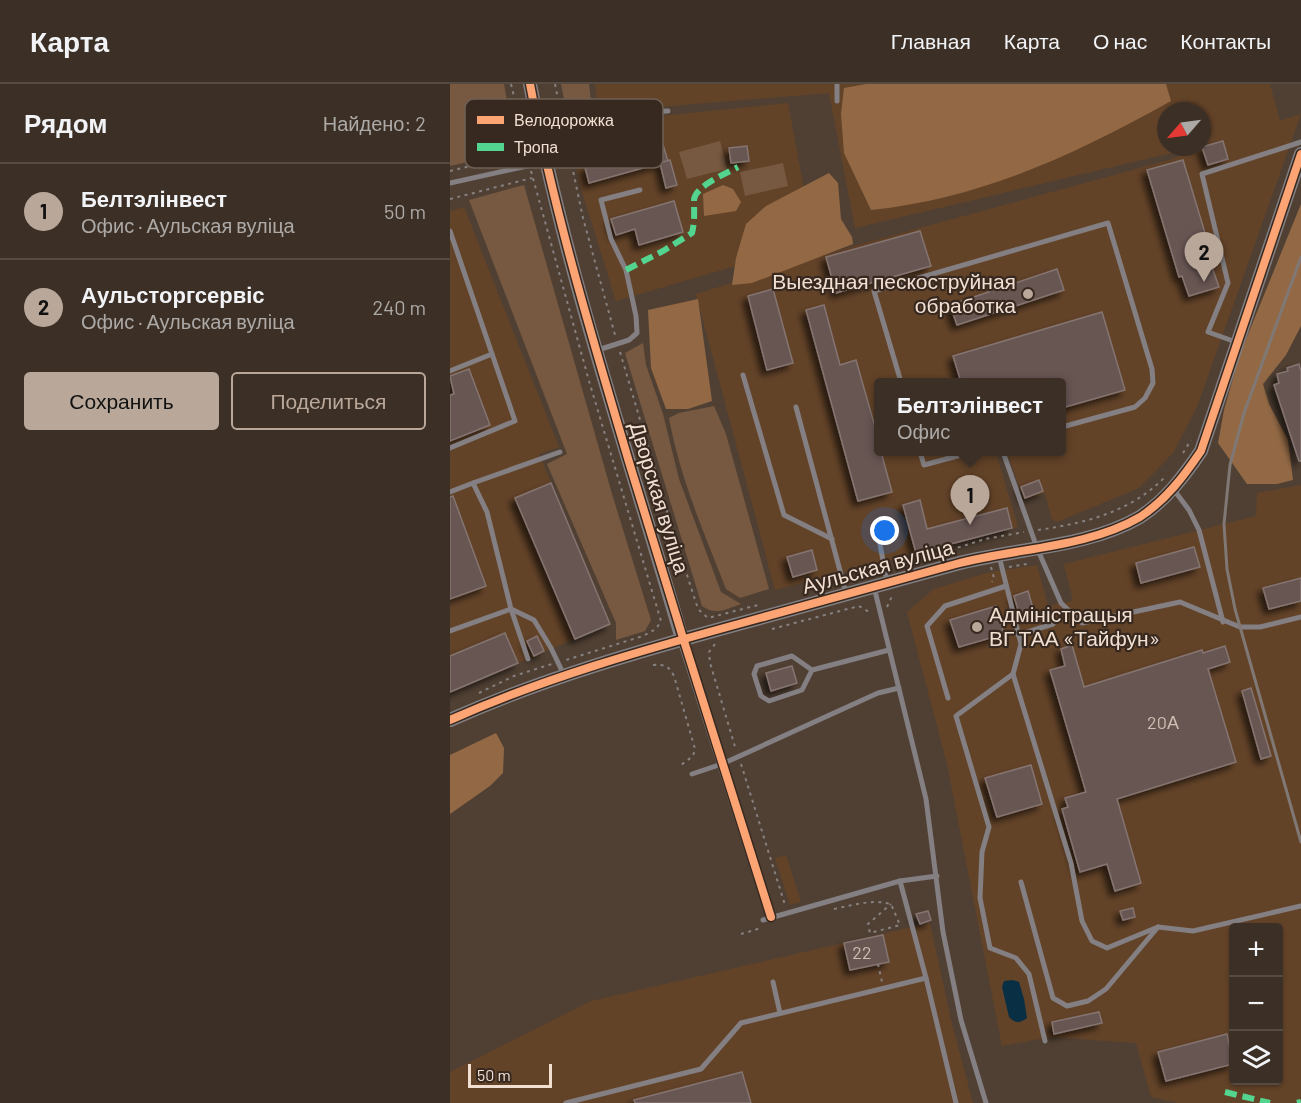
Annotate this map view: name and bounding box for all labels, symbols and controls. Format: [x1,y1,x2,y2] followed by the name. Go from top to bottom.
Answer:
[30,24,109,58] text: Карта
[891,28,971,53] text: Главная
[1004,28,1060,53] text: Карта
[1093,28,1147,53] text: О нас
[1180,28,1271,53] text: Контакты
[465,99,663,168] legend
[1157,102,1211,156] north arrow
[24,107,107,138] text: Рядом
[514,110,614,129] text: Велодорожка
[323,111,426,135] text: Найдено: 2
[514,137,558,156] text: Тропа
[81,185,227,211] text: Белтэлінвест
[40,199,47,223] text: 1
[384,199,426,223] text: 50 m
[81,213,295,237] text: Офис · Аульская вуліца
[1184,232,1224,282] pin: 2
[772,268,1016,317] place label: Выездная пескоструйная обработка
[81,281,265,307] text: Аульсторгсервіс
[1021,287,1035,301] marker: Выездная пескоструйная обработка
[38,295,49,319] text: 2
[372,295,426,319] text: 240 m
[81,309,295,333] text: Офис · Аульская вуліца
[24,372,219,430] button: Сохранить
[231,372,426,430] button: Поделиться
[874,378,1066,456] popup
[897,391,1043,417] text: Белтэлінвест
[625,419,695,577] street label: Дворская вуліца
[897,419,950,443] text: Офис
[950,476,990,525] pin: 1
[870,516,899,545] your location
[799,533,956,598] street label: Аульская вуліца
[989,601,1160,650] place label: Адміністрацыя ВГ ТАА «Тайфун»
[970,620,984,634] marker: Адміністрацыя ВГ ТАА «Тайфун»
[1147,711,1179,733] house number: 20А
[1229,923,1283,1085] map controls
[1229,923,1283,977] button: +
[852,941,872,963] house number: 22
[1229,977,1283,1031] button: −
[1229,1031,1283,1085] button: layers
[468,1061,552,1088] scale bar
[477,1065,511,1084] text: 50 m

